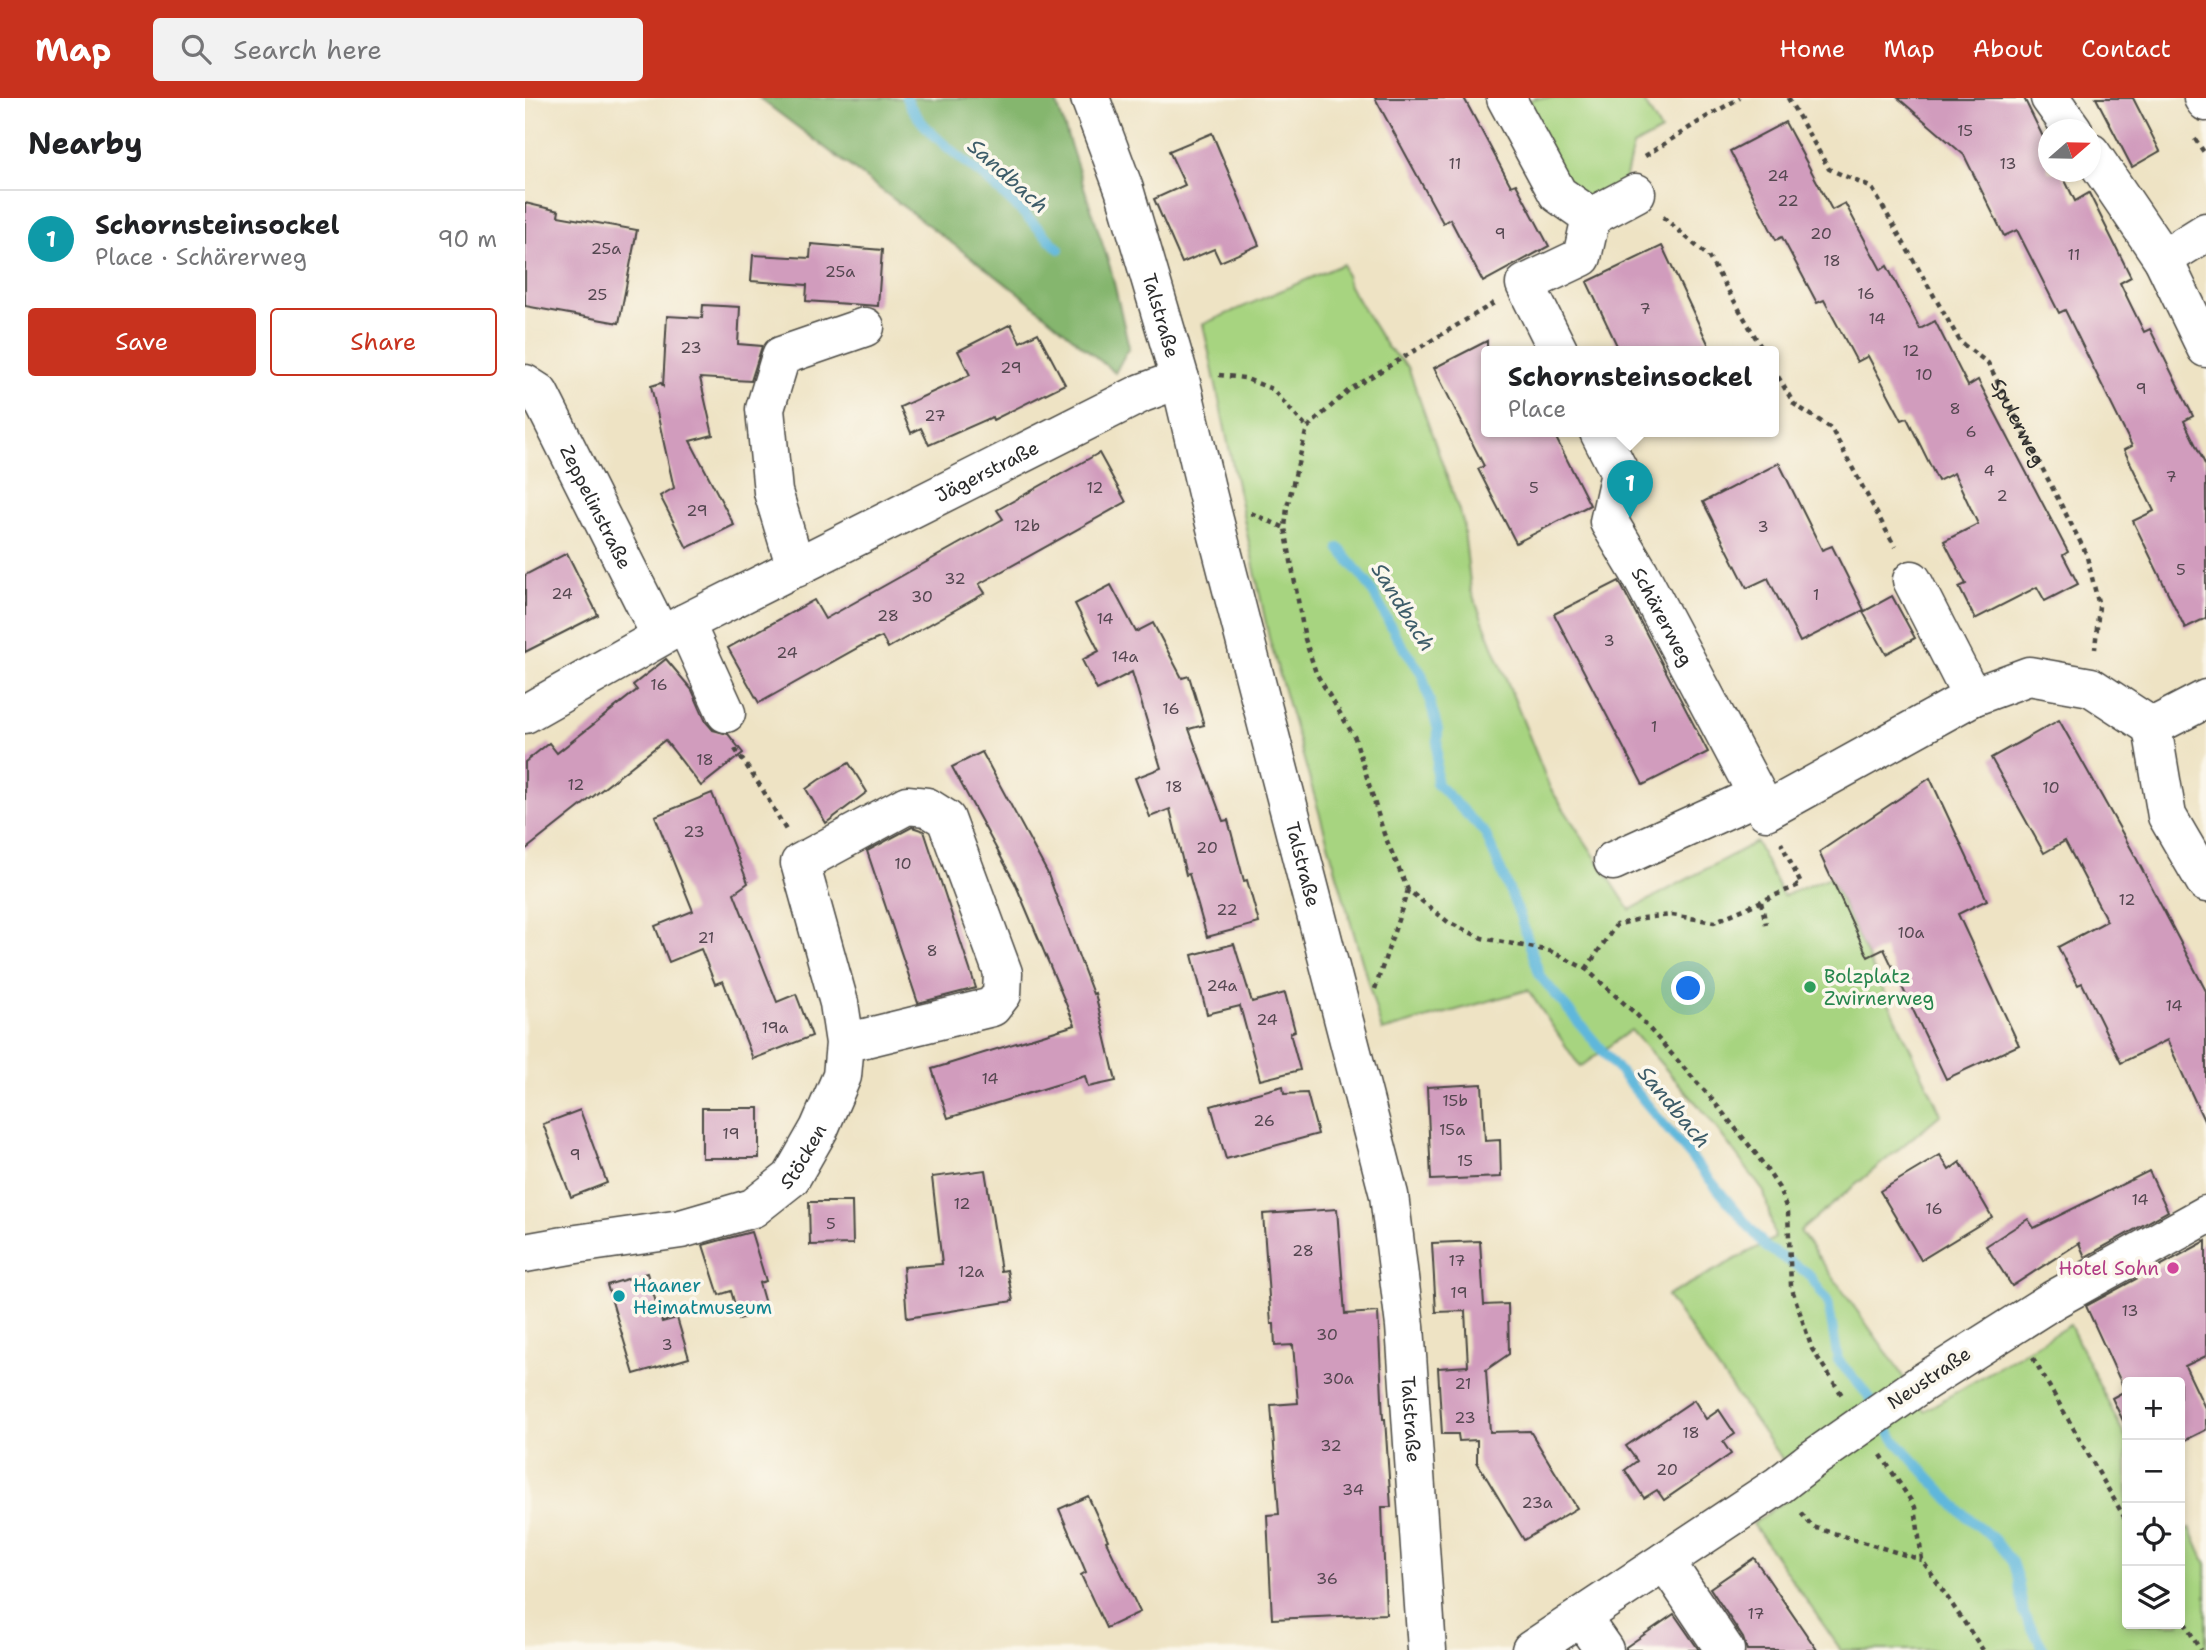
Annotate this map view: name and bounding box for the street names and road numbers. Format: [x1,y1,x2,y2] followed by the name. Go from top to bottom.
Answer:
[1137,270,1186,361] street label: Talstraße
[1986,374,2052,470] street label: Spulerweg
[931,435,1043,508] street label: Jägerstraße
[555,441,638,573] street label: Zeppelinstraße
[1626,563,1699,670] street label: Schärerweg
[1280,819,1326,910] street label: Talstraße
[775,1119,832,1195] street label: Stöcken
[1882,1341,1976,1415] street label: Neustraße
[1396,1375,1427,1463] street label: Talstraße

